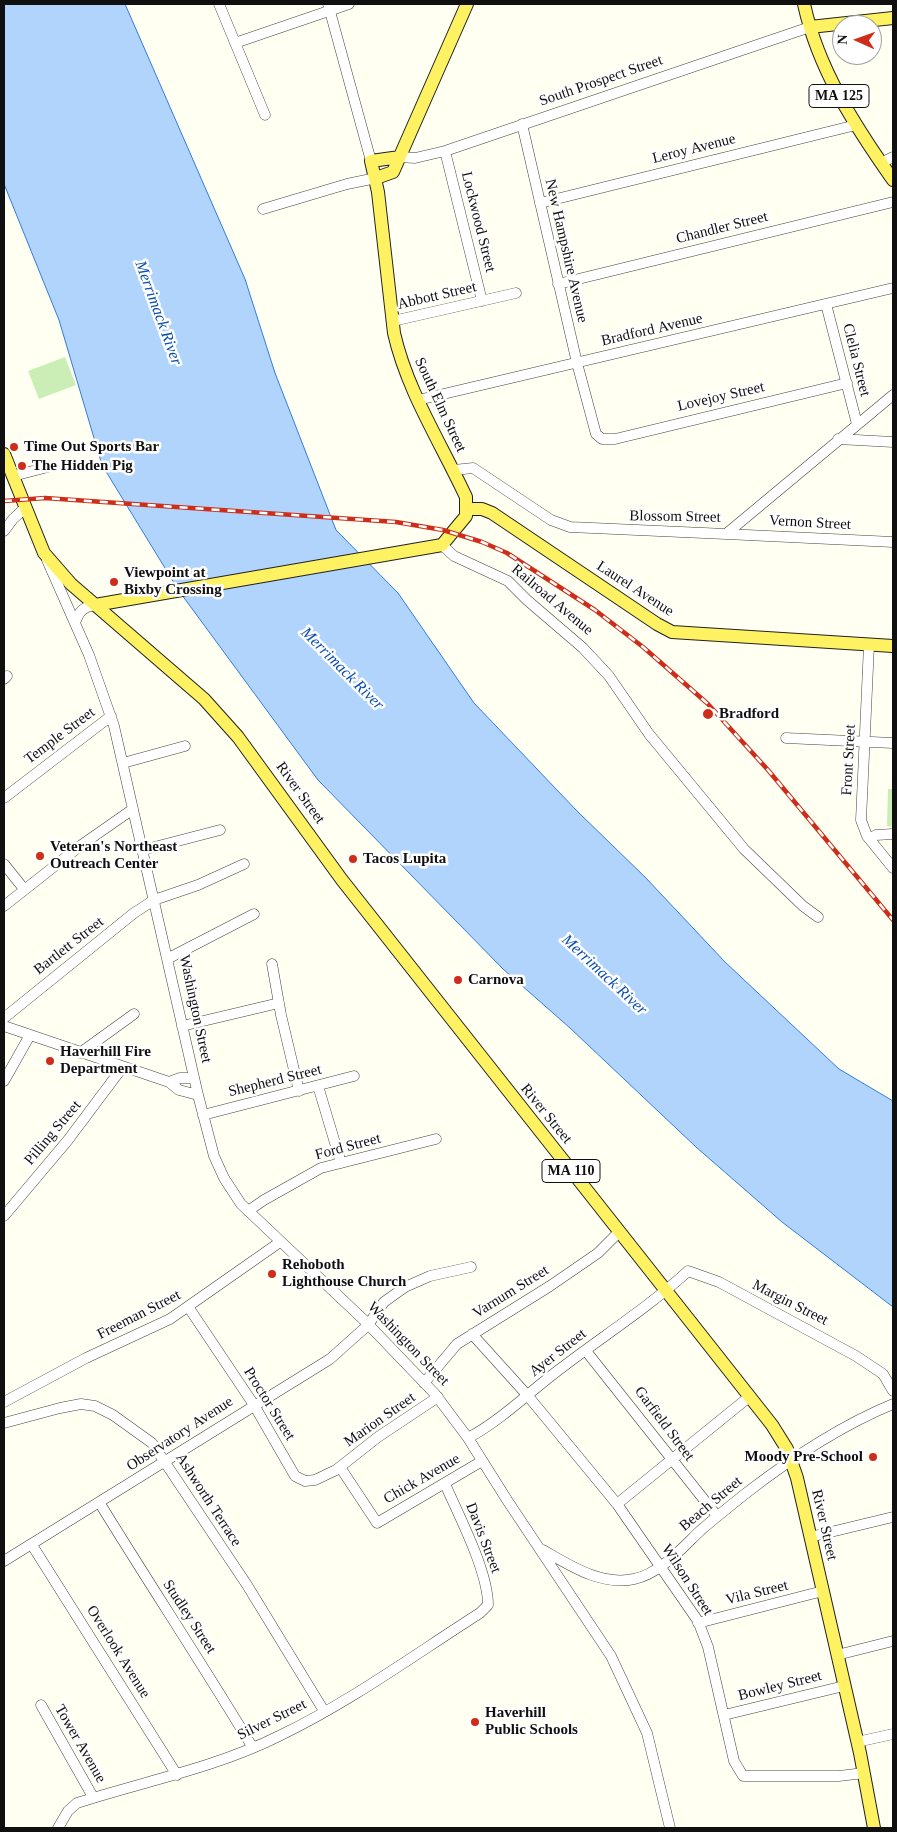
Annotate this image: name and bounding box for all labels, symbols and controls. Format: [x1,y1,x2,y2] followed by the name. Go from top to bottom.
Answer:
[832,15,882,65] north arrow
[835,34,850,45] text: N
[537,51,665,111] street label: South Prospect Street
[809,84,869,108] road number: MA 125
[651,130,737,168] street label: Leroy Avenue
[457,170,499,274] street label: Lockwood Street
[541,177,591,325] street label: New Hampshire Avenue
[674,208,770,248] street label: Chandler Street
[130,258,186,368] water label: Merrimack River
[396,278,478,314] street label: Abbott Street
[600,310,704,350] street label: Bradford Avenue
[838,322,874,398] street label: Clelia Street
[410,355,470,455] street label: South Elm Street
[676,378,766,416] street label: Lovejoy Street
[24,438,159,456] place label: Time Out Sports Bar
[8,441,20,453] marker: Time Out Sports Bar
[32,457,133,475] place label: The Hidden Pig
[16,460,28,472] marker: The Hidden Pig
[629,507,721,527] street label: Blossom Street
[769,512,851,534] street label: Vernon Street
[593,557,677,621] street label: Laurel Avenue
[508,561,596,639] street label: Railroad Avenue
[124,564,222,599] place label: Viewpoint at Bixby Crossing
[108,576,120,588] marker: Viewpoint at Bixby Crossing
[296,623,388,715] water label: Merrimack River
[21,704,99,768] street label: Temple Street
[719,705,779,723] place label: Bradford
[701,707,715,721] marker: Bradford
[838,724,860,796] street label: Front Street
[272,759,328,827] street label: River Street
[50,838,177,873] place label: Veteran's Northeast Outreach Center
[34,850,46,862] marker: Veteran's Northeast Outreach Center
[363,850,446,868] place label: Tacos Lupita
[347,853,359,865] marker: Tacos Lupita
[30,913,108,979] street label: Bartlett Street
[557,931,651,1019] water label: Merrimack River
[175,953,215,1065] street label: Washington Street
[468,971,524,989] place label: Carnova
[452,974,464,986] marker: Carnova
[60,1043,151,1078] place label: Haverhill Fire Department
[44,1055,56,1067] marker: Haverhill Fire Department
[227,1061,323,1101] street label: Shepherd Street
[516,1080,576,1148] street label: River Street
[21,1097,85,1169] street label: Pilling Street
[313,1130,383,1164] street label: Ford Street
[542,1160,600,1182] road number: MA 110
[282,1256,406,1291] place label: Rehoboth Lighthouse Church
[470,1262,552,1322] street label: Varnum Street
[266,1268,278,1280] marker: Rehoboth Lighthouse Church
[749,1276,831,1330] street label: Margin Street
[94,1286,184,1344] street label: Freeman Street
[363,1298,453,1390] street label: Washington Street
[526,1325,590,1381] street label: Ayer Street
[239,1364,299,1444] street label: Proctor Street
[630,1383,698,1465] street label: Garfield Street
[341,1389,419,1451] street label: Marion Street
[123,1393,237,1475] street label: Observatory Avenue
[745,1448,863,1466] place label: Moody Pre-School
[171,1450,245,1550] street label: Ashworth Terrace
[381,1450,463,1508] street label: Chick Avenue
[867,1451,879,1463] marker: Moody Pre-School
[676,1473,746,1535] street label: Beach Street
[807,1488,841,1562] street label: River Street
[461,1500,505,1576] street label: Davis Street
[657,1541,717,1619] street label: Wilson Street
[158,1577,220,1657] street label: Studley Street
[724,1577,790,1609] street label: Vila Street
[82,1602,154,1702] street label: Overlook Avenue
[736,1667,824,1705] street label: Bowley Street
[235,1696,309,1744] street label: Silver Street
[50,1702,110,1786] street label: Tower Avenue
[485,1704,578,1739] place label: Haverhill Public Schools
[469,1716,481,1728] marker: Haverhill Public Schools

